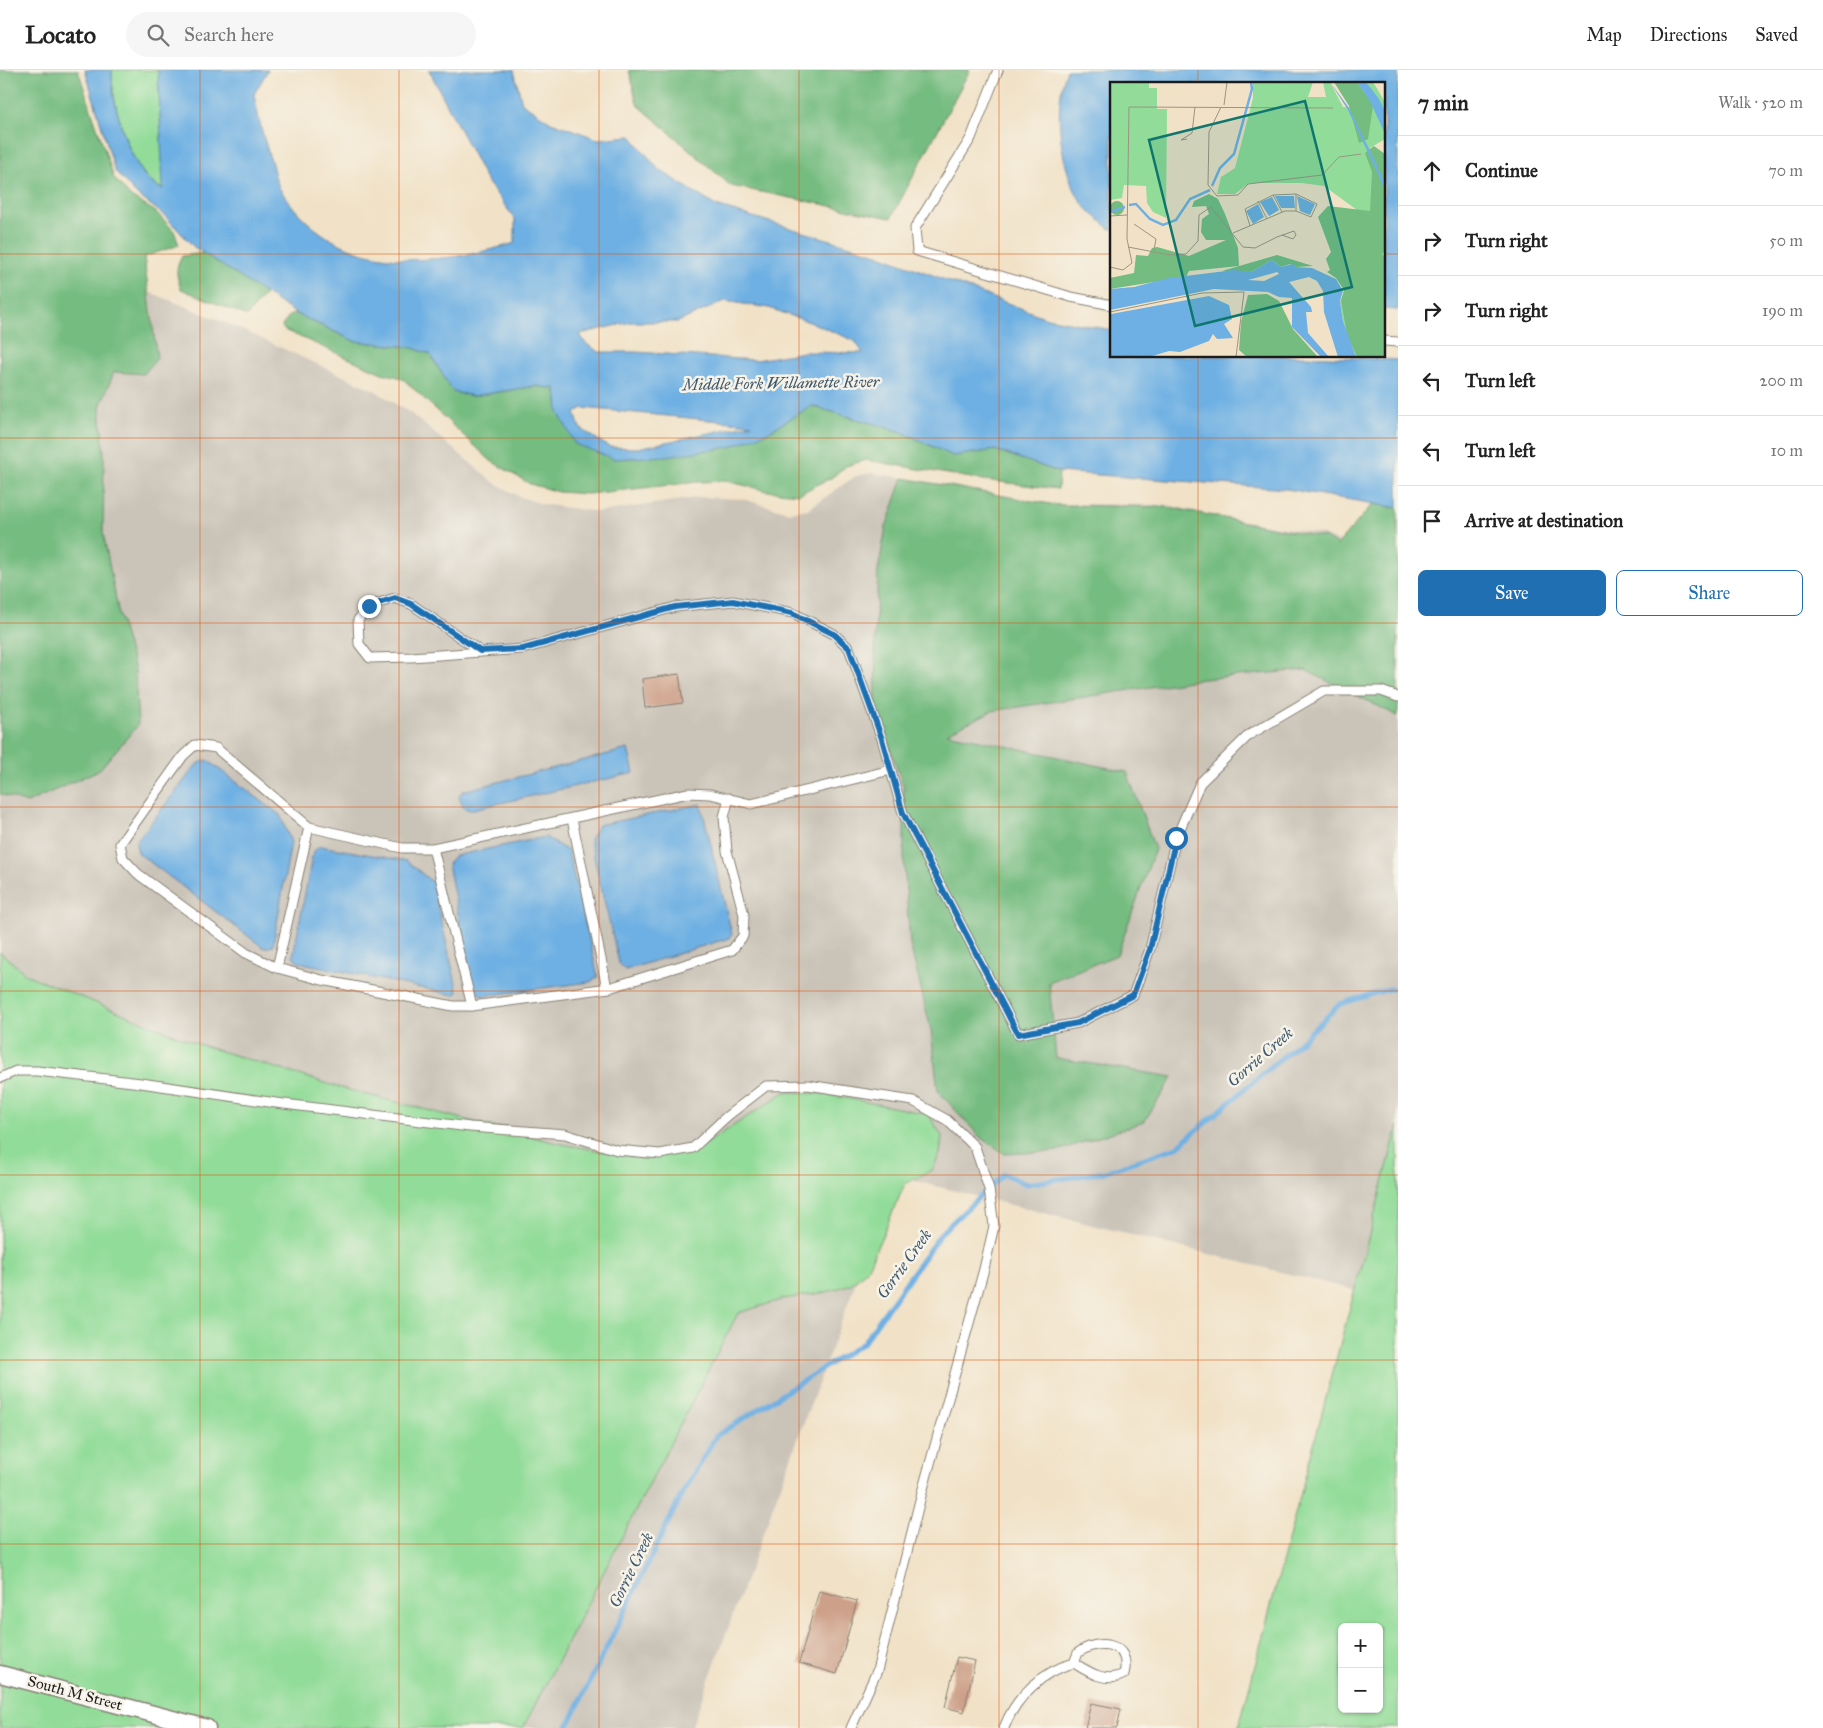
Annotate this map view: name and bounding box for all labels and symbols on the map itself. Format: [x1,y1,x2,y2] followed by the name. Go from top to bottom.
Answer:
[1110,82,1386,358] inset map
[681,372,881,394] water label: Middle Fork Willamette River
[358,595,381,618] route end
[1165,827,1188,850] route start
[1223,1023,1297,1091] water label: Gorrie Creek
[873,1226,935,1302] water label: Gorrie Creek
[605,1530,657,1610] water label: Gorrie Creek
[26,1672,125,1714] street label: South M Street

